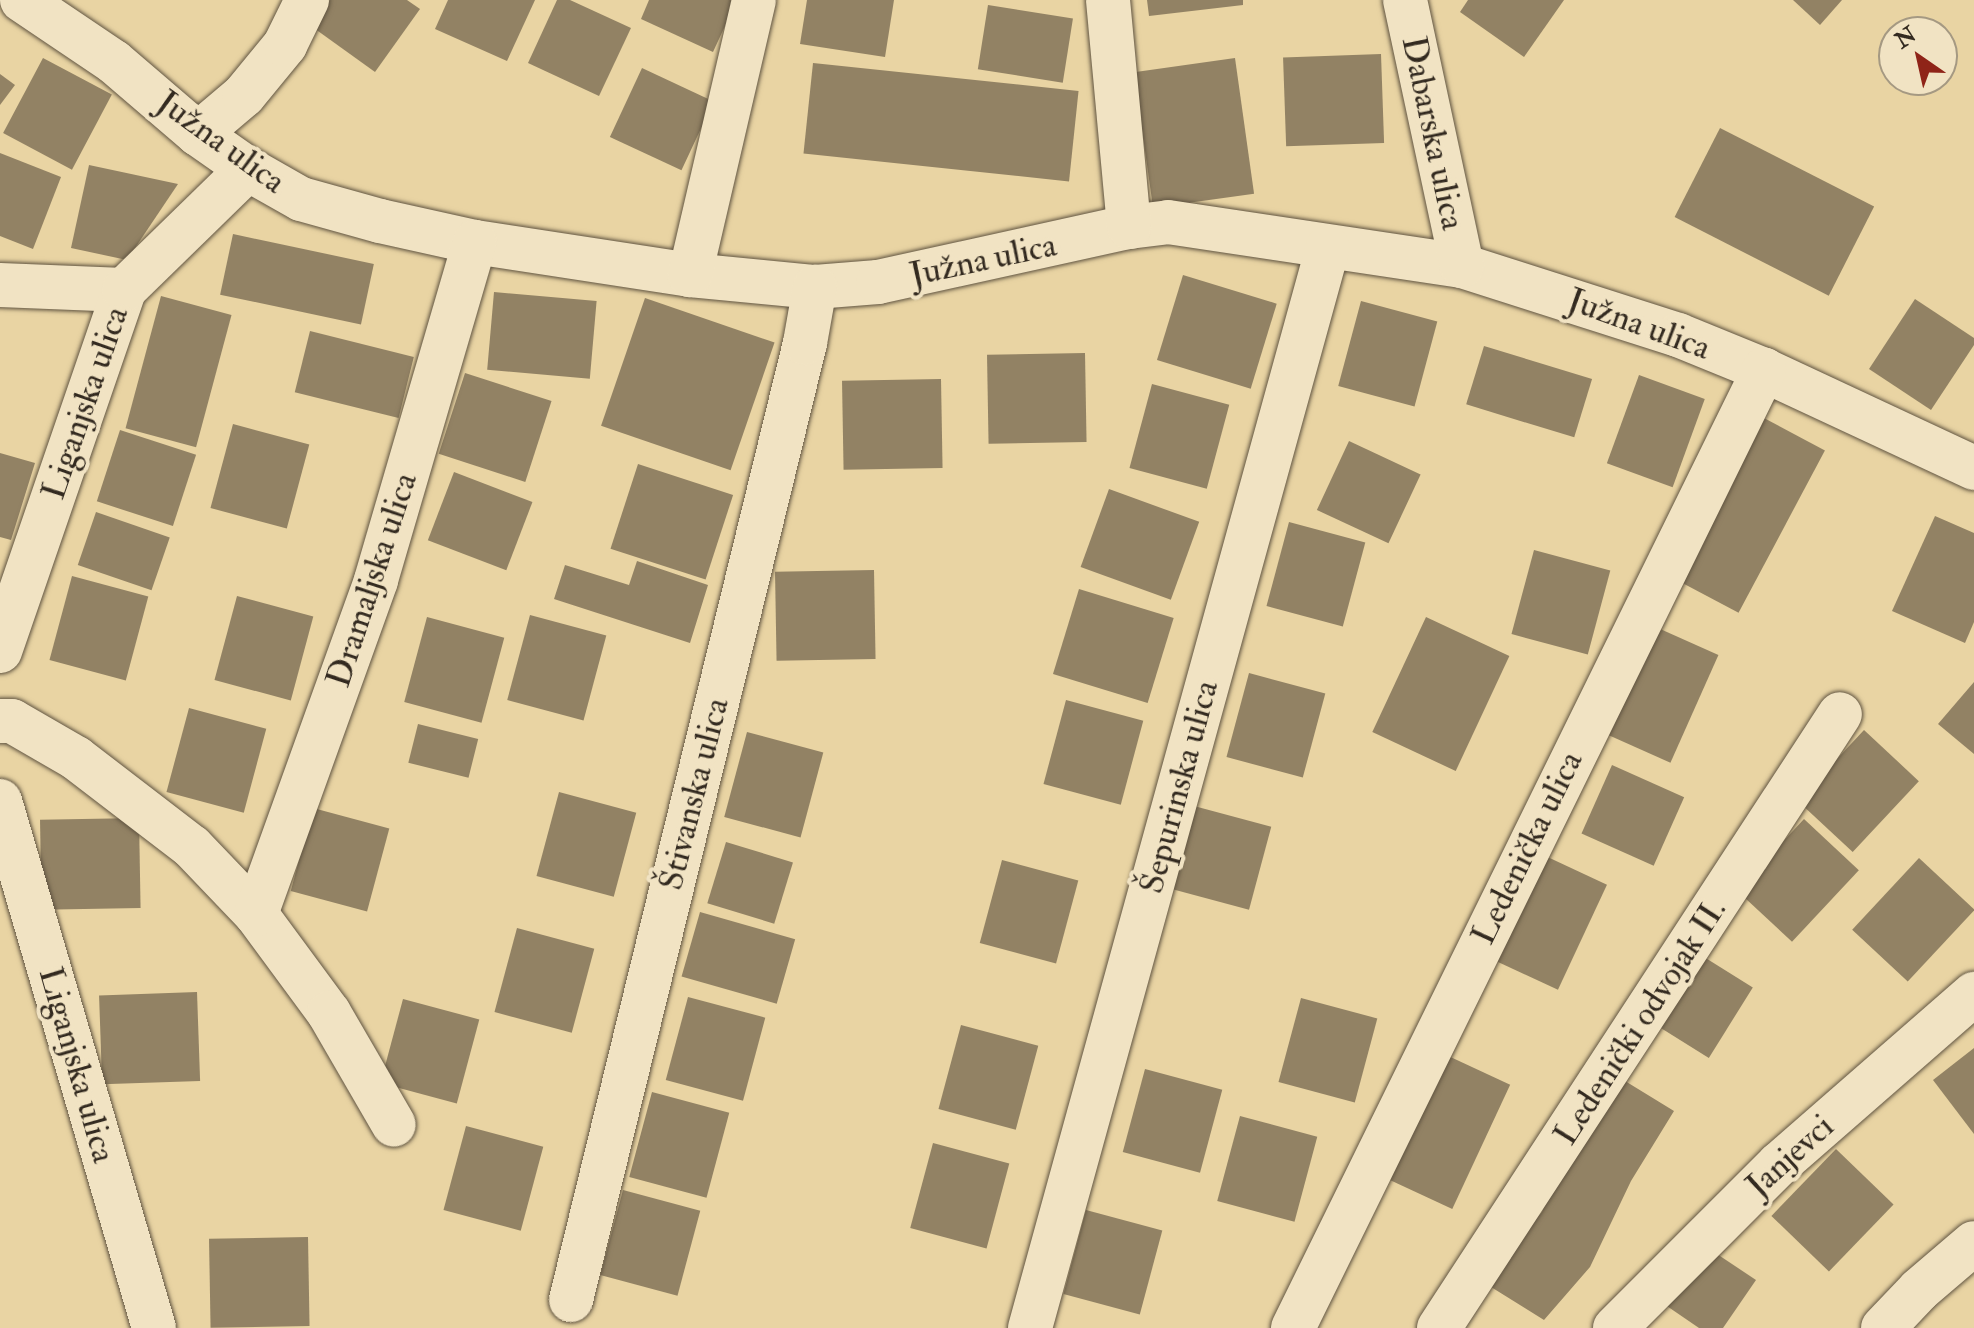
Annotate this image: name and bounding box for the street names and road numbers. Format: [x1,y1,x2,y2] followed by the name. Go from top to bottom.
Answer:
[1393,33,1473,233] street label: Dabarska ulica
[149,82,293,202] street label: Južna ulica
[906,225,1060,295] street label: Južna ulica
[1562,279,1716,369] street label: Južna ulica
[33,301,137,505] street label: Liganjska ulica
[318,468,426,692] street label: Dramaljska ulica
[1131,676,1227,898] street label: Šepurinska ulica
[650,694,738,894] street label: Štivanska ulica
[1463,745,1591,951] street label: Ledenička ulica
[1545,891,1735,1153] street label: Ledenički odvojak II.
[30,963,124,1167] street label: Liganjska ulica
[1738,1106,1842,1206] street label: Janjevci

